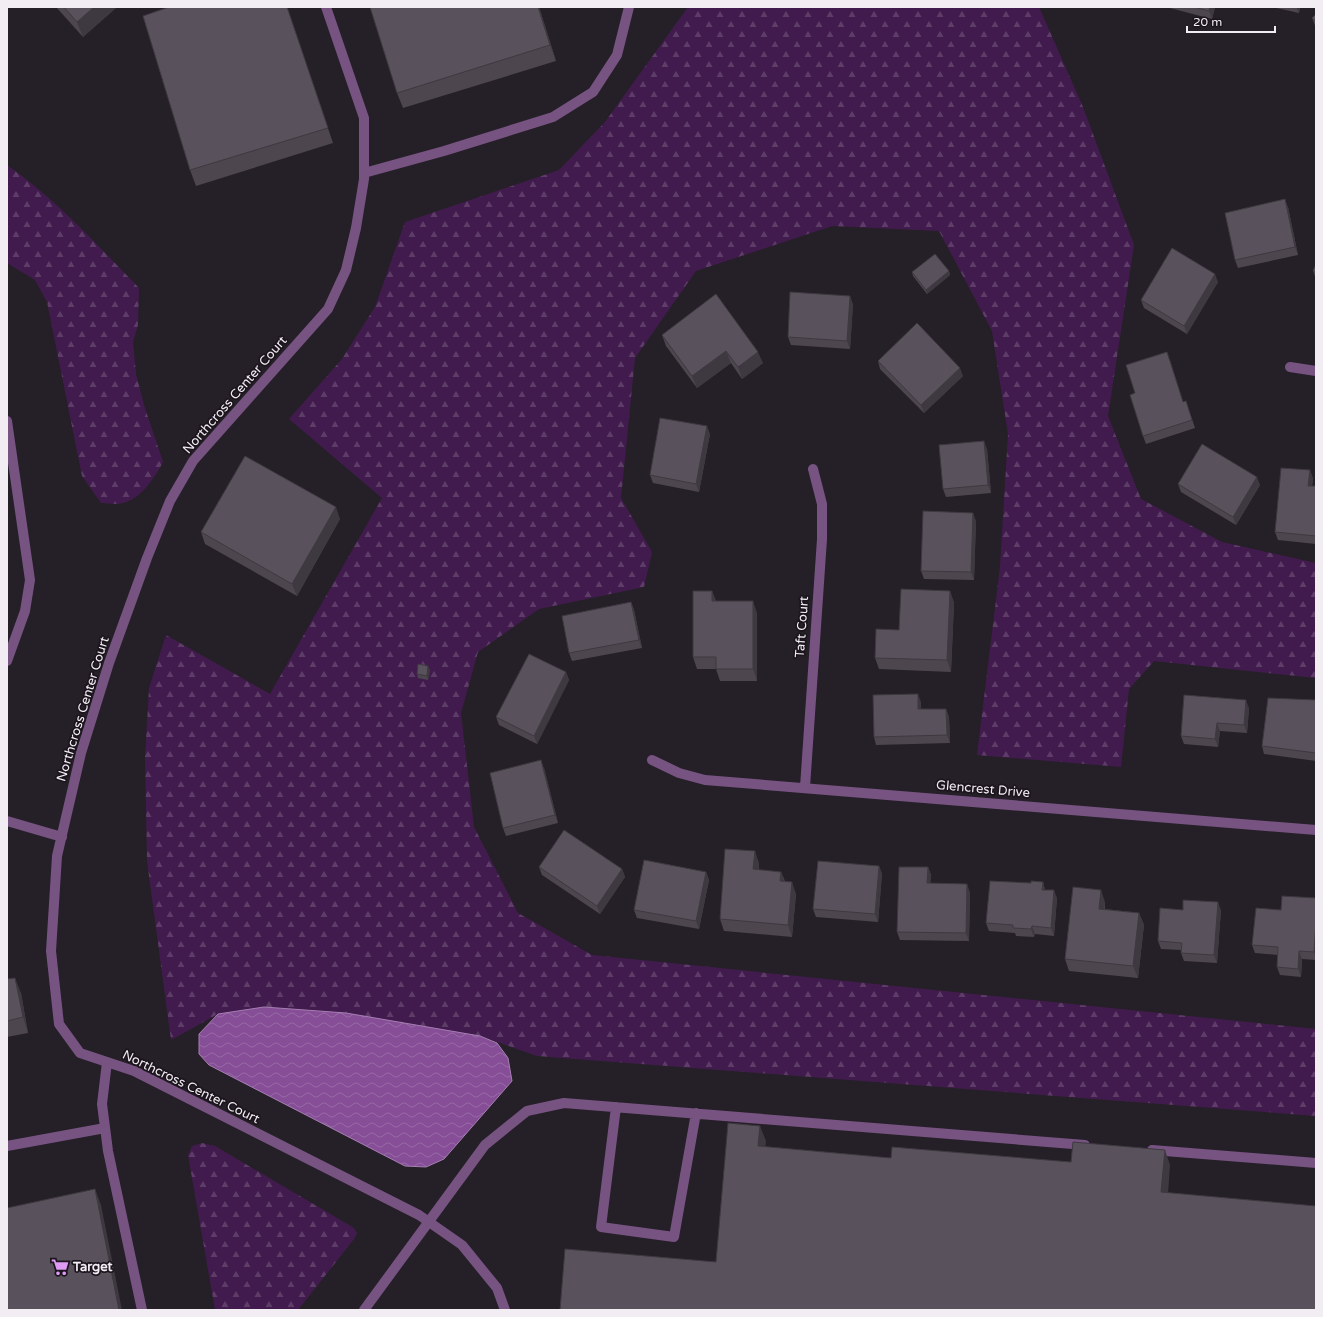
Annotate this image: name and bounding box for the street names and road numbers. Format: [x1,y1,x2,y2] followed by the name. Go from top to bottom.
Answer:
[180,333,290,457] street label: Northcross Center Court
[792,596,812,658] street label: Taft Court
[53,635,113,783] street label: Northcross Center Court
[935,777,1031,801] street label: Glencrest Drive
[120,1047,262,1127] street label: Northcross Center Court

